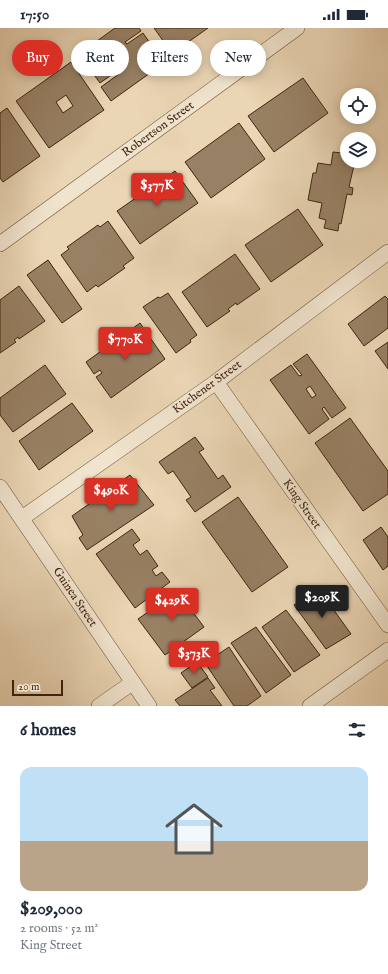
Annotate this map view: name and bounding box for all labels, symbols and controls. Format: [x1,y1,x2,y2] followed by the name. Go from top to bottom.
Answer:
[20,5,49,24] text: 17:50
[12,40,63,76] chip: Buy
[71,40,129,76] chip: Rent
[137,40,202,76] chip: Filters
[210,40,266,76] chip: New
[340,88,376,168] map controls
[340,88,376,124] button: locate
[119,98,197,160] street label: Robertson Street
[340,132,376,168] button: layers
[129,173,185,207] pin: $377K
[140,177,174,194] text: $377K
[97,327,153,361] pin: $770K
[107,331,143,348] text: $770K
[170,357,244,417] street label: Kitchener Street
[279,476,325,532] street label: King Street
[83,478,139,512] pin: $490K
[93,482,129,499] text: $490K
[50,564,100,630] street label: Guinea Street
[294,585,350,619] pin: $209K
[144,588,200,622] pin: $429K
[305,589,339,606] text: $209K
[155,592,189,609] text: $429K
[166,641,222,675] pin: $373K
[178,645,210,662] text: $373K
[12,678,63,697] scale bar
[18,680,39,694] text: 20 m
[346,719,368,741] icon: filters
[20,720,76,741] text: 6 homes
[158,793,230,865] icon: home
[20,899,83,920] text: $209,000
[20,920,98,937] text: 2 rooms · 52 m²
[20,937,82,954] text: King Street

